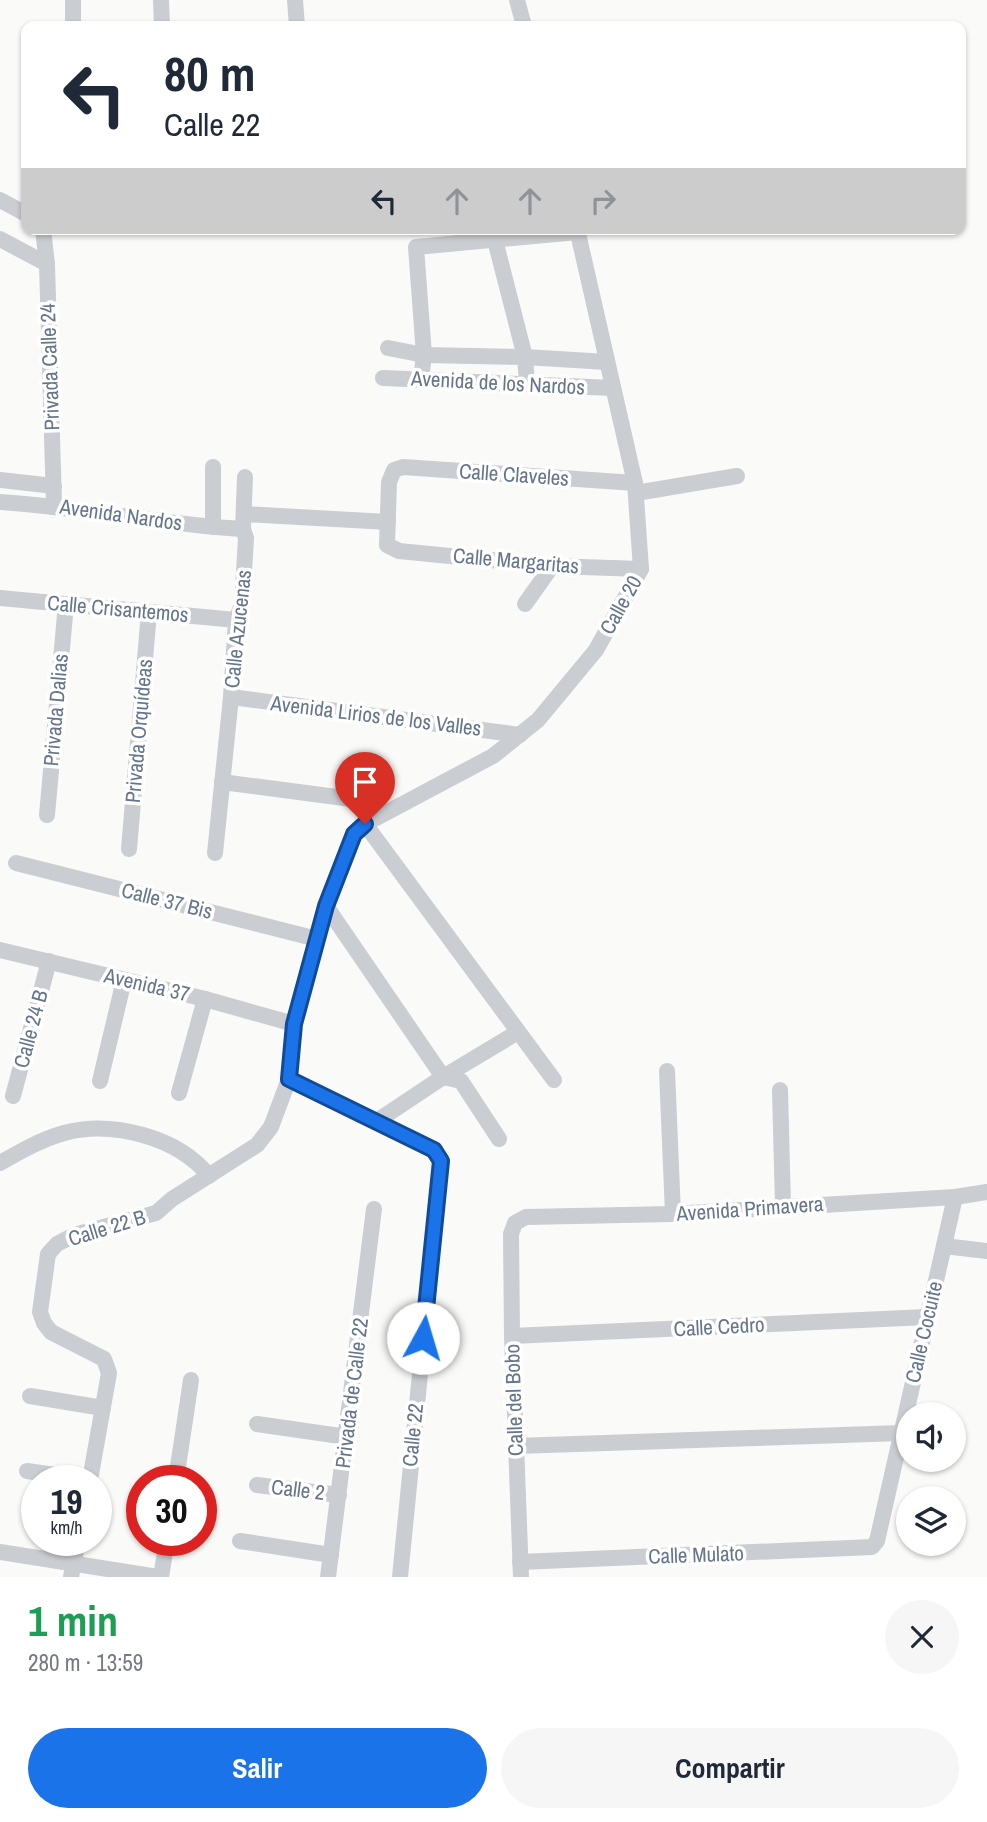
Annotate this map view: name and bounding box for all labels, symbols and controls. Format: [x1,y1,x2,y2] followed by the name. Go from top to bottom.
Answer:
[164,40,256,106] text: 80 m
[49,49,140,140] icon: left
[164,103,260,146] text: Calle 22
[365,182,403,220] icon: left
[438,182,476,220] icon: ahead
[511,182,549,220] icon: ahead
[584,182,622,220] icon: right
[33,302,66,431] street label: Privada Calle 24
[409,363,586,402] street label: Avenida de los Nardos
[458,456,570,493] street label: Calle Claveles
[57,491,184,537] street label: Avenida Nardos
[452,541,580,580] street label: Calle Margaritas
[217,568,258,689] street label: Calle Azucenas
[593,570,649,639] street label: Calle 20
[46,588,190,629] street label: Calle Crisantemos
[36,652,75,767] street label: Privada Dalias
[118,658,159,804] street label: Privada Orquídeas
[268,688,483,743] street label: Avenida Lirios de los Valles
[335,752,395,824] pin
[346,763,384,801] icon: arrive
[119,875,216,926] street label: Calle 37 Bis
[101,960,193,1008] street label: Avenida 37
[6,987,55,1071] street label: Calle 24 B
[675,1189,825,1228] street label: Avenida Primavera
[65,1202,149,1253] street label: Calle 22 B
[898,1278,949,1386] street label: Calle Cocuite
[386,1301,460,1375] position arrow
[673,1310,765,1343] street label: Calle Cedro
[328,1316,375,1470] street label: Privada de Calle 22
[497,1344,530,1456] street label: Calle del Bobo
[395,1402,430,1468] street label: Calle 22
[896,1402,966,1556] map controls
[896,1402,966,1472] button: sound
[126,1465,217,1556] speed limit sign: 30
[270,1472,326,1507] street label: Calle 2
[51,1478,82,1525] text: 19
[896,1486,966,1556] button: layers
[51,1515,83,1540] text: km/h
[648,1538,744,1571] street label: Calle Mulato
[28,1593,118,1649] text: 1 min
[885,1600,959,1674] button: close
[28,1647,143,1678] text: 280 m · 13:59
[28,1728,487,1808] button: Salir
[501,1728,959,1808] button: Compartir

